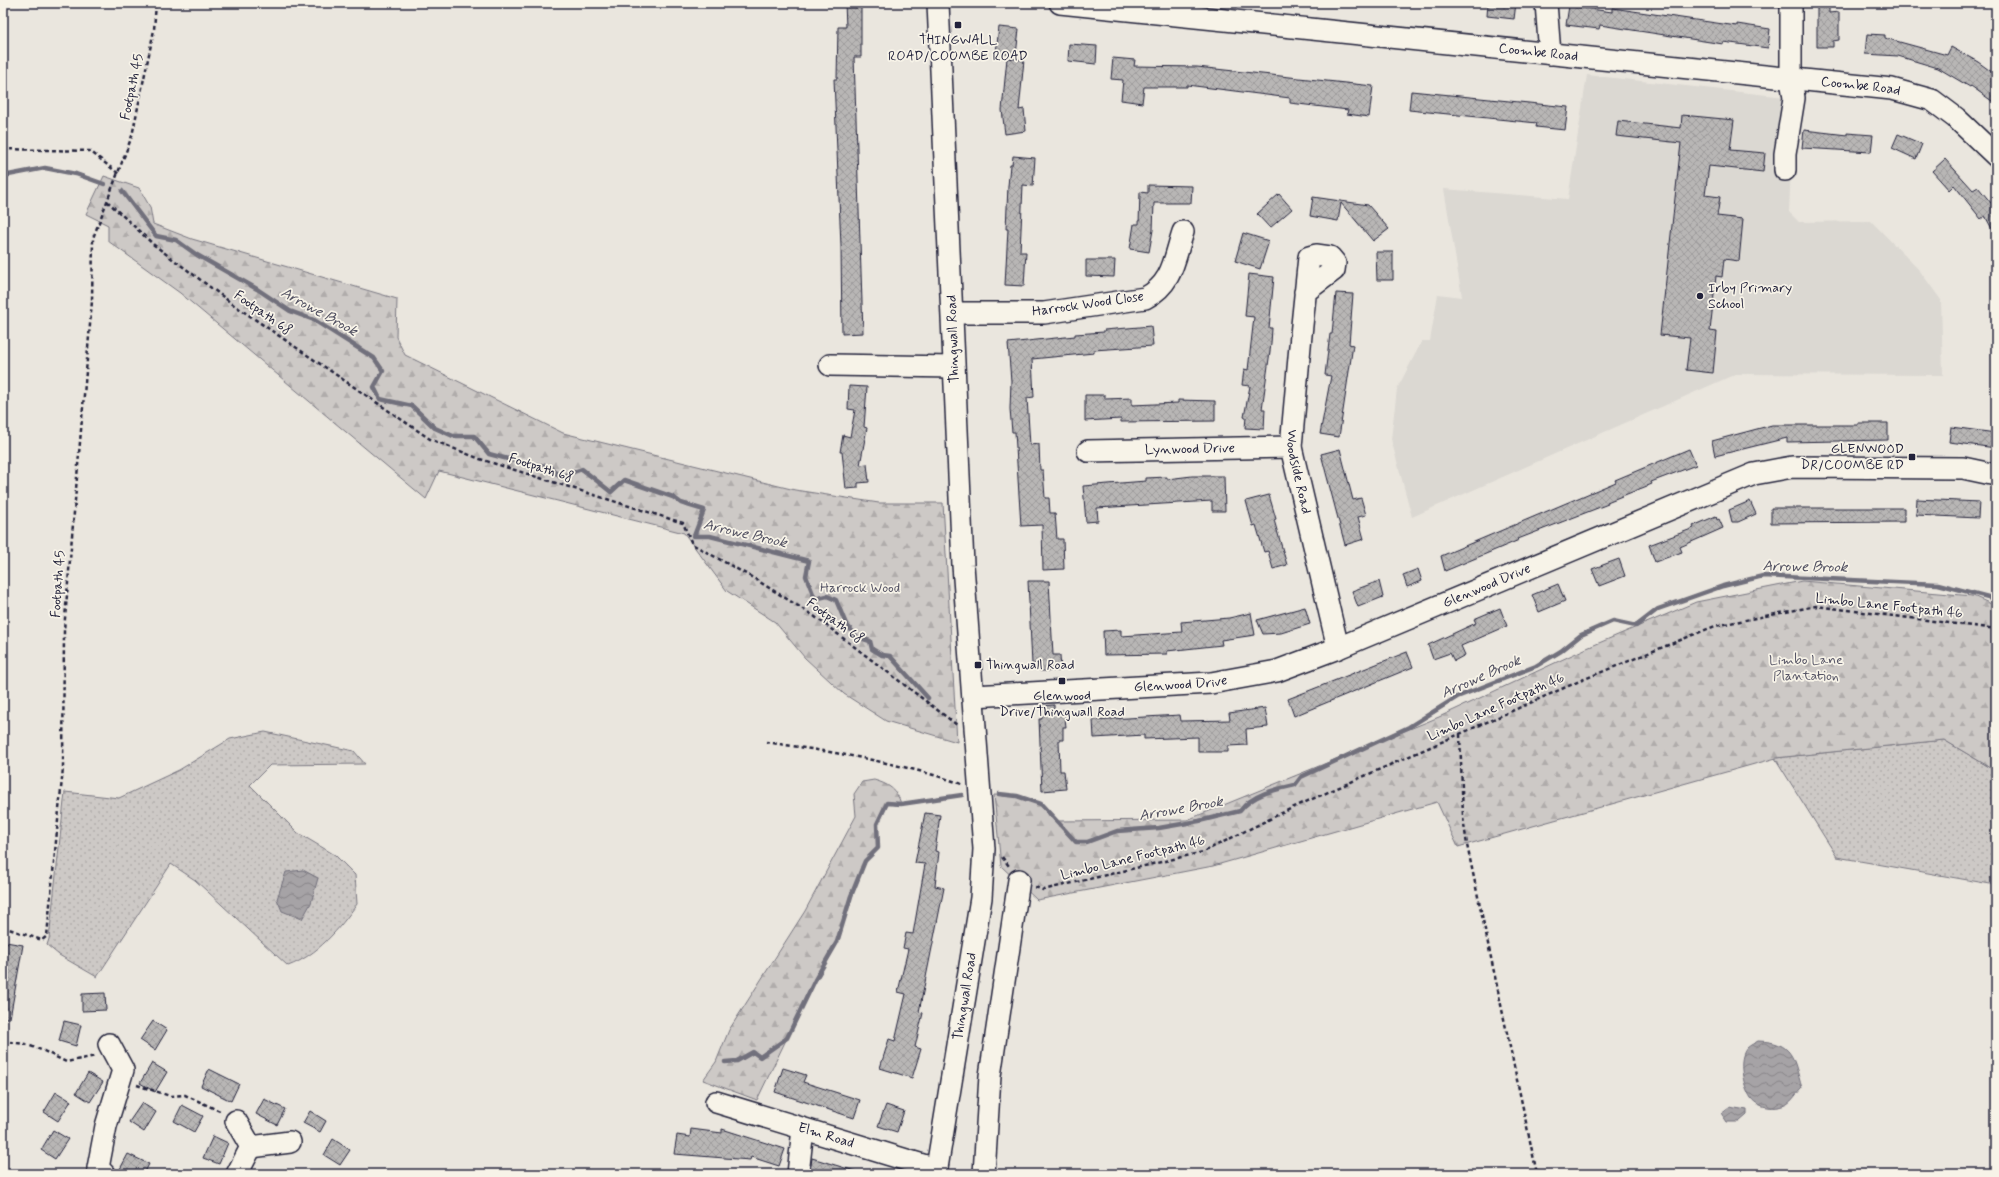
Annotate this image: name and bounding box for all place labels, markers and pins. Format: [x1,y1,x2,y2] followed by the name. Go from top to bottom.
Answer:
[953,20,963,30] marker: THINGWALL ROAD/COOMBE ROAD
[888,31,1028,65] place label: THINGWALL ROAD/COOMBE ROAD
[1708,279,1792,313] place label: Irby Primary School
[1695,291,1705,301] marker: Irby Primary School
[1800,440,1904,474] place label: GLENWOOD DR/COOMBE RD
[1907,452,1917,462] marker: GLENWOOD DR/COOMBE RD
[986,656,1075,674] place label: Thingwall Road
[973,660,983,670] marker: Thingwall Road
[1057,676,1067,686] marker: Glenwood Drive/Thingwall Road
[999,687,1125,721] place label: Glenwood Drive/Thingwall Road

